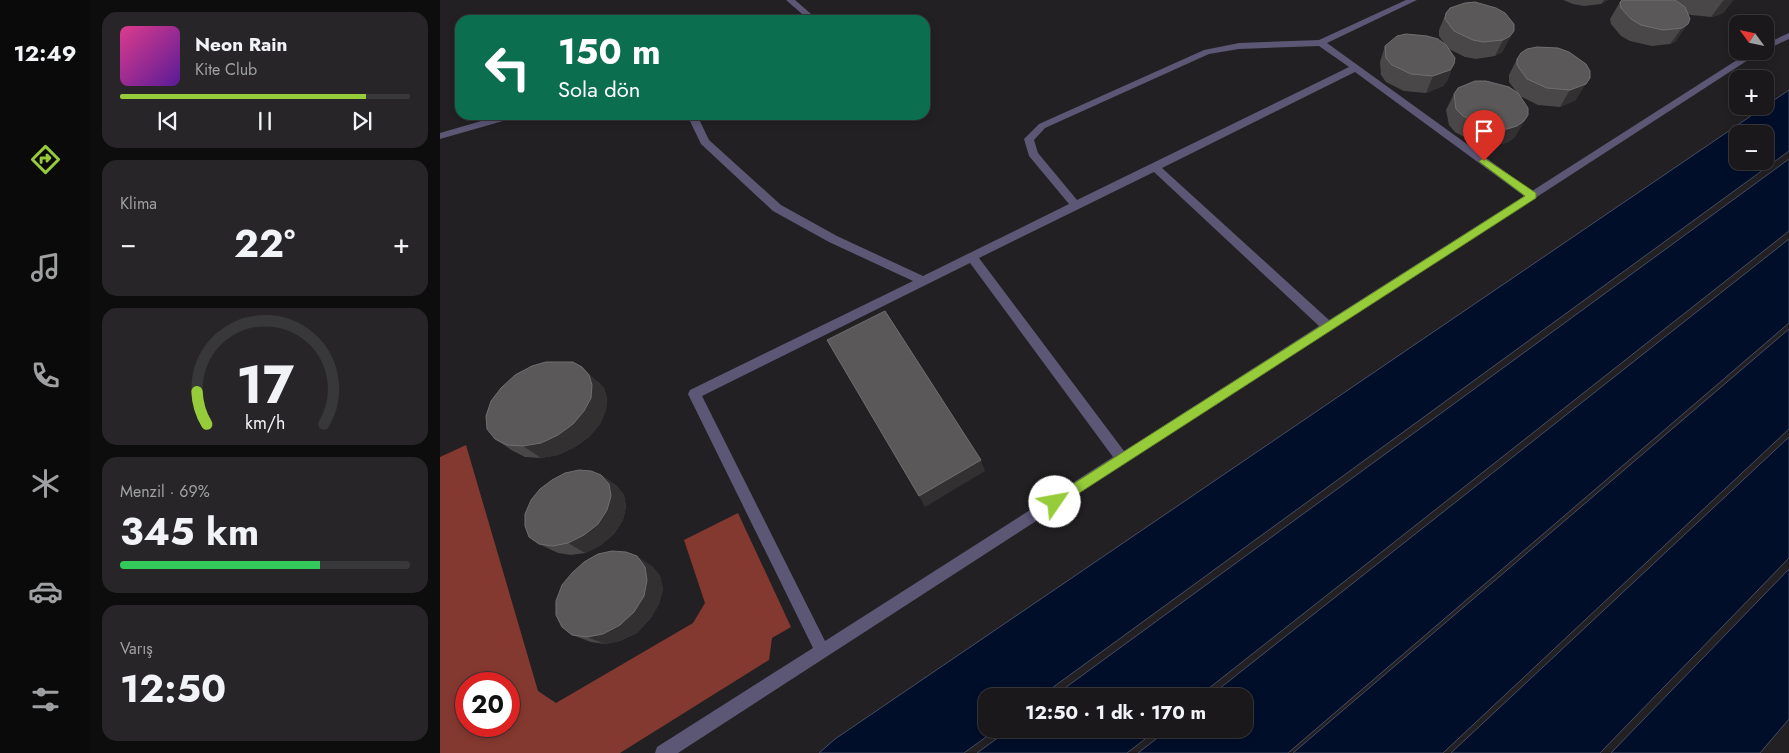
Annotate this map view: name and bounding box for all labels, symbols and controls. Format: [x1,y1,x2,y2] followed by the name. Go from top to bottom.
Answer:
[1729,15,1774,60] north arrow
[1729,15,1774,170] map controls
[558,27,661,77] text: 150 m
[195,31,288,58] text: Neon Rain
[475,35,540,100] icon: left
[14,37,76,69] text: 12:49
[195,58,257,81] text: Kite Club
[1729,70,1774,115] button: +
[558,73,640,105] text: Sola dön
[154,107,182,135] icon: previous
[251,107,279,135] icon: pause
[348,107,376,135] icon: next
[1463,110,1505,161] pin
[1470,117,1498,145] icon: arrive
[1729,125,1774,170] button: −
[28,142,63,177] icon: directions
[120,192,157,215] text: Klima
[234,216,295,271] text: 22°
[120,223,137,264] text: −
[393,223,410,264] text: +
[28,250,63,285] icon: music
[236,347,295,423] text: 17
[28,358,63,393] icon: phone
[245,410,285,436] text: km/h
[28,466,63,501] icon: climate
[1028,475,1080,527] position arrow
[120,480,210,503] text: Menzil · 69%
[120,504,259,559] text: 345 km
[28,574,63,609] icon: car
[120,637,153,660] text: Varış
[120,661,226,716] text: 12:50
[455,672,520,737] speed limit sign: 20
[28,682,63,717] icon: filters
[1025,699,1206,726] text: 12:50 · 1 dk · 170 m

